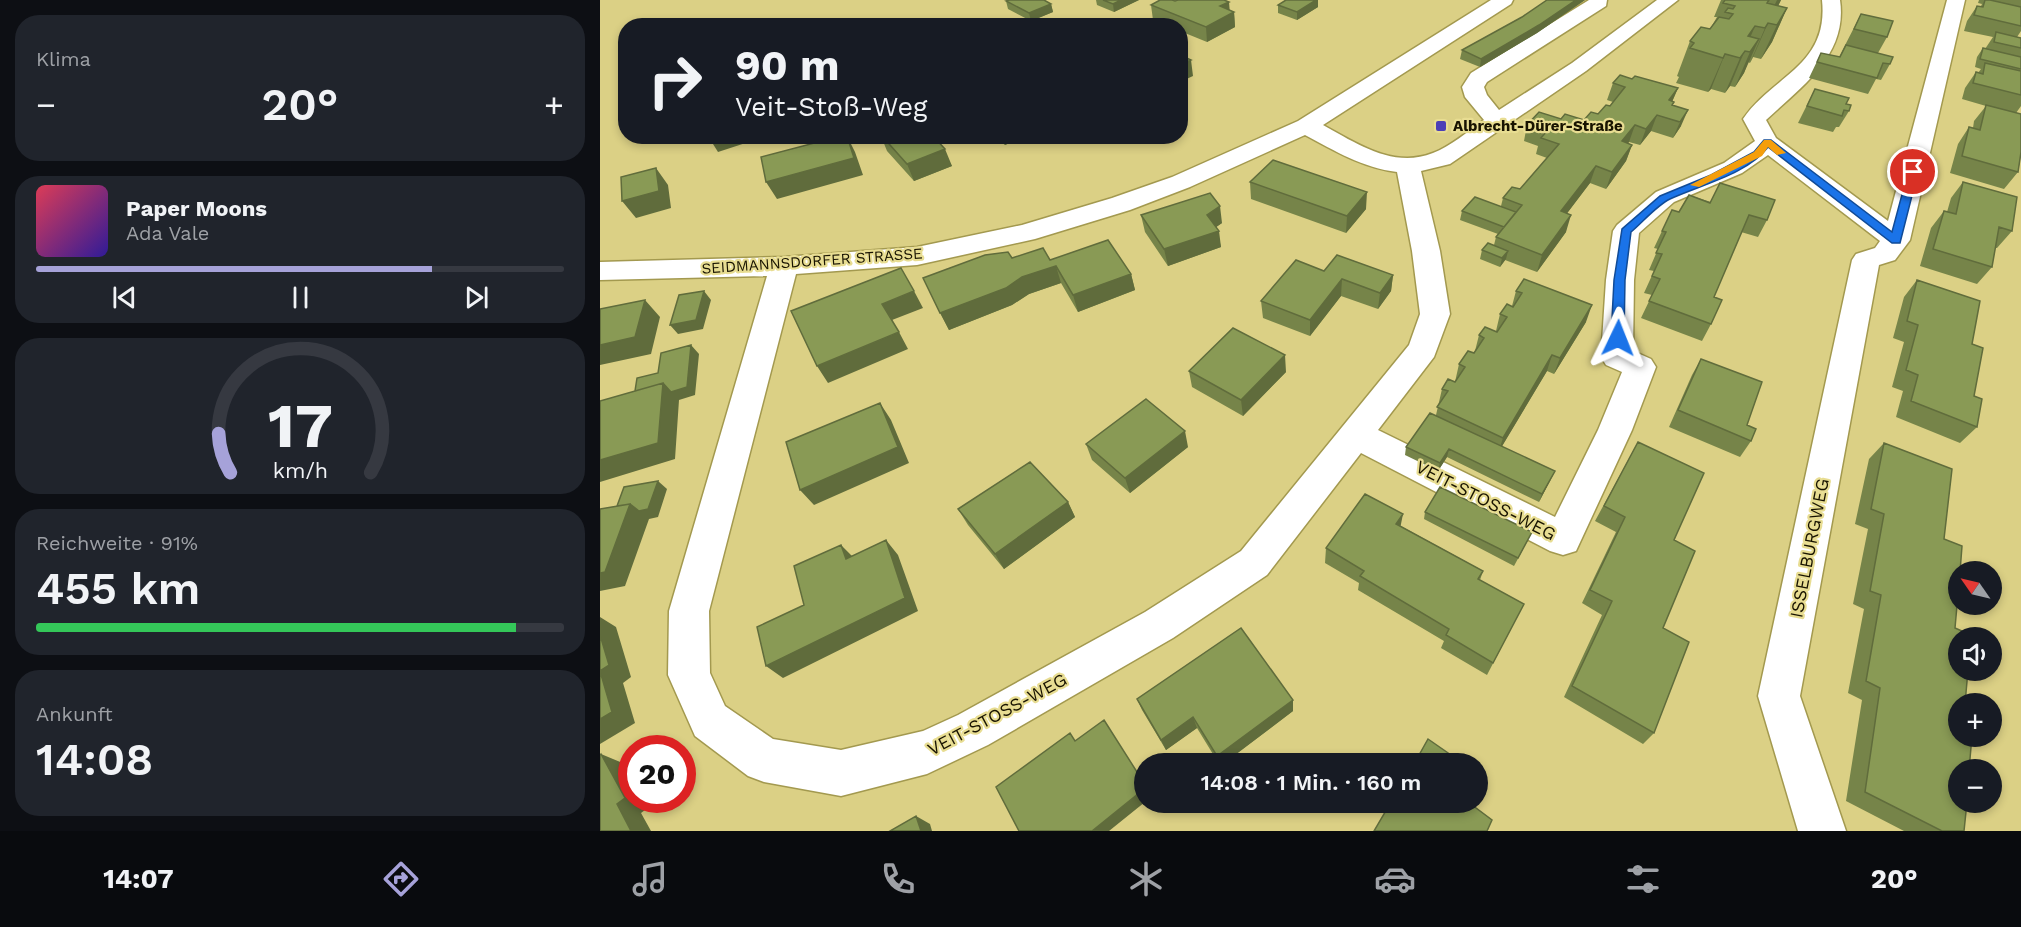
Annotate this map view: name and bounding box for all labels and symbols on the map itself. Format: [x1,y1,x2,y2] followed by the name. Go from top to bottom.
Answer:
[1453,117,1623,135] place label: Albrecht-Dürer-Straße
[1434,119,1448,133] marker: Albrecht-Dürer-Straße
[1887,146,1938,197] pin
[701,244,923,278] street label: SEIDMANNSDORFER STRASSE
[1586,306,1650,370] position arrow
[1412,456,1560,544] street label: VEIT-STOSS-WEG
[1785,477,1833,619] street label: ISSELBURGWEG
[1948,561,2002,615] north arrow
[924,668,1070,760] street label: VEIT-STOSS-WEG
[618,735,696,813] speed limit sign: 20

